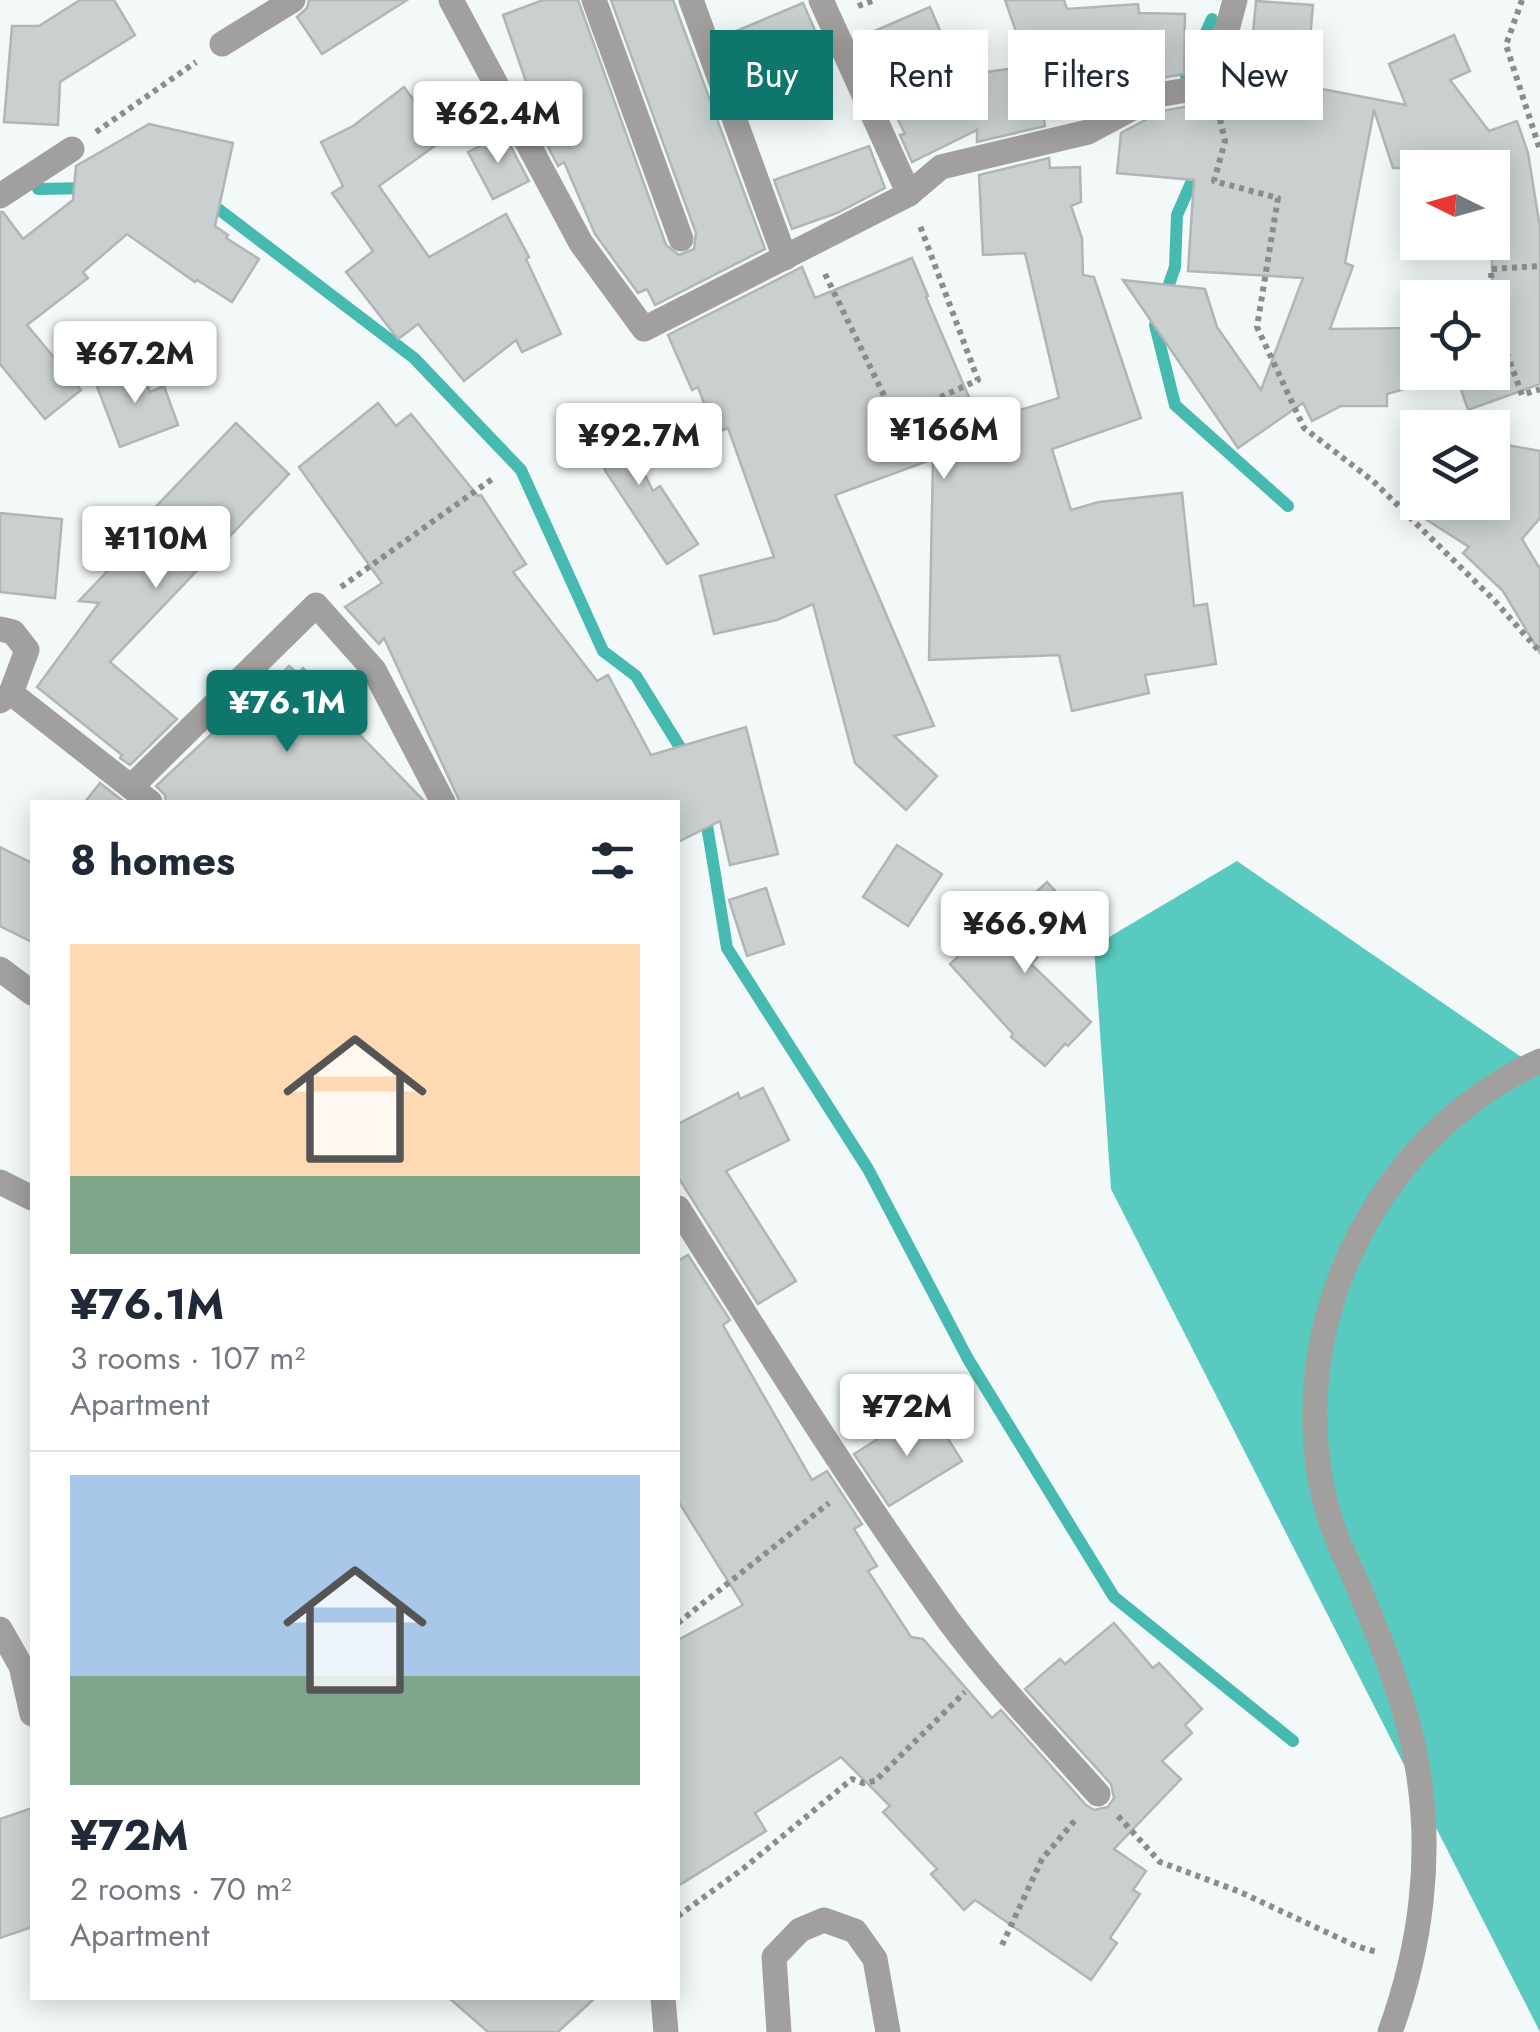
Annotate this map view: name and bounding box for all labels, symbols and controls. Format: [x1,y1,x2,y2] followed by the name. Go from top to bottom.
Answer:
[710,30,833,120] chip: Buy
[853,30,988,120] chip: Rent
[1008,30,1165,120] chip: Filters
[1185,30,1323,120] chip: New
[417,81,579,166] pin: ¥62.4M
[436,90,560,136] text: ¥62.4M
[1400,150,1510,260] north arrow
[1400,150,1510,520] map controls
[1400,280,1510,390] button: locate
[54,321,216,406] pin: ¥67.2M
[76,330,194,376] text: ¥67.2M
[874,397,1014,482] pin: ¥166M
[558,403,720,488] pin: ¥92.7M
[889,406,999,452] text: ¥166M
[1400,410,1510,520] button: layers
[578,412,700,458] text: ¥92.7M
[86,506,226,591] pin: ¥110M
[104,515,208,561] text: ¥110M
[206,670,368,755] pin: ¥76.1M
[228,679,346,725] text: ¥76.1M
[70,830,235,891] text: 8 homes
[585,833,640,888] icon: filters
[944,891,1106,976] pin: ¥66.9M
[963,900,1087,946] text: ¥66.9M
[265,1009,445,1189] icon: home
[70,1274,224,1335] text: ¥76.1M
[70,1335,305,1381] text: 3 rooms · 107 m²
[848,1374,966,1459] pin: ¥72M
[70,1381,209,1427] text: Apartment
[862,1383,952,1429] text: ¥72M
[265,1540,445,1720] icon: home
[70,1805,188,1866] text: ¥72M
[70,1866,292,1912] text: 2 rooms · 70 m²
[70,1912,209,1958] text: Apartment

